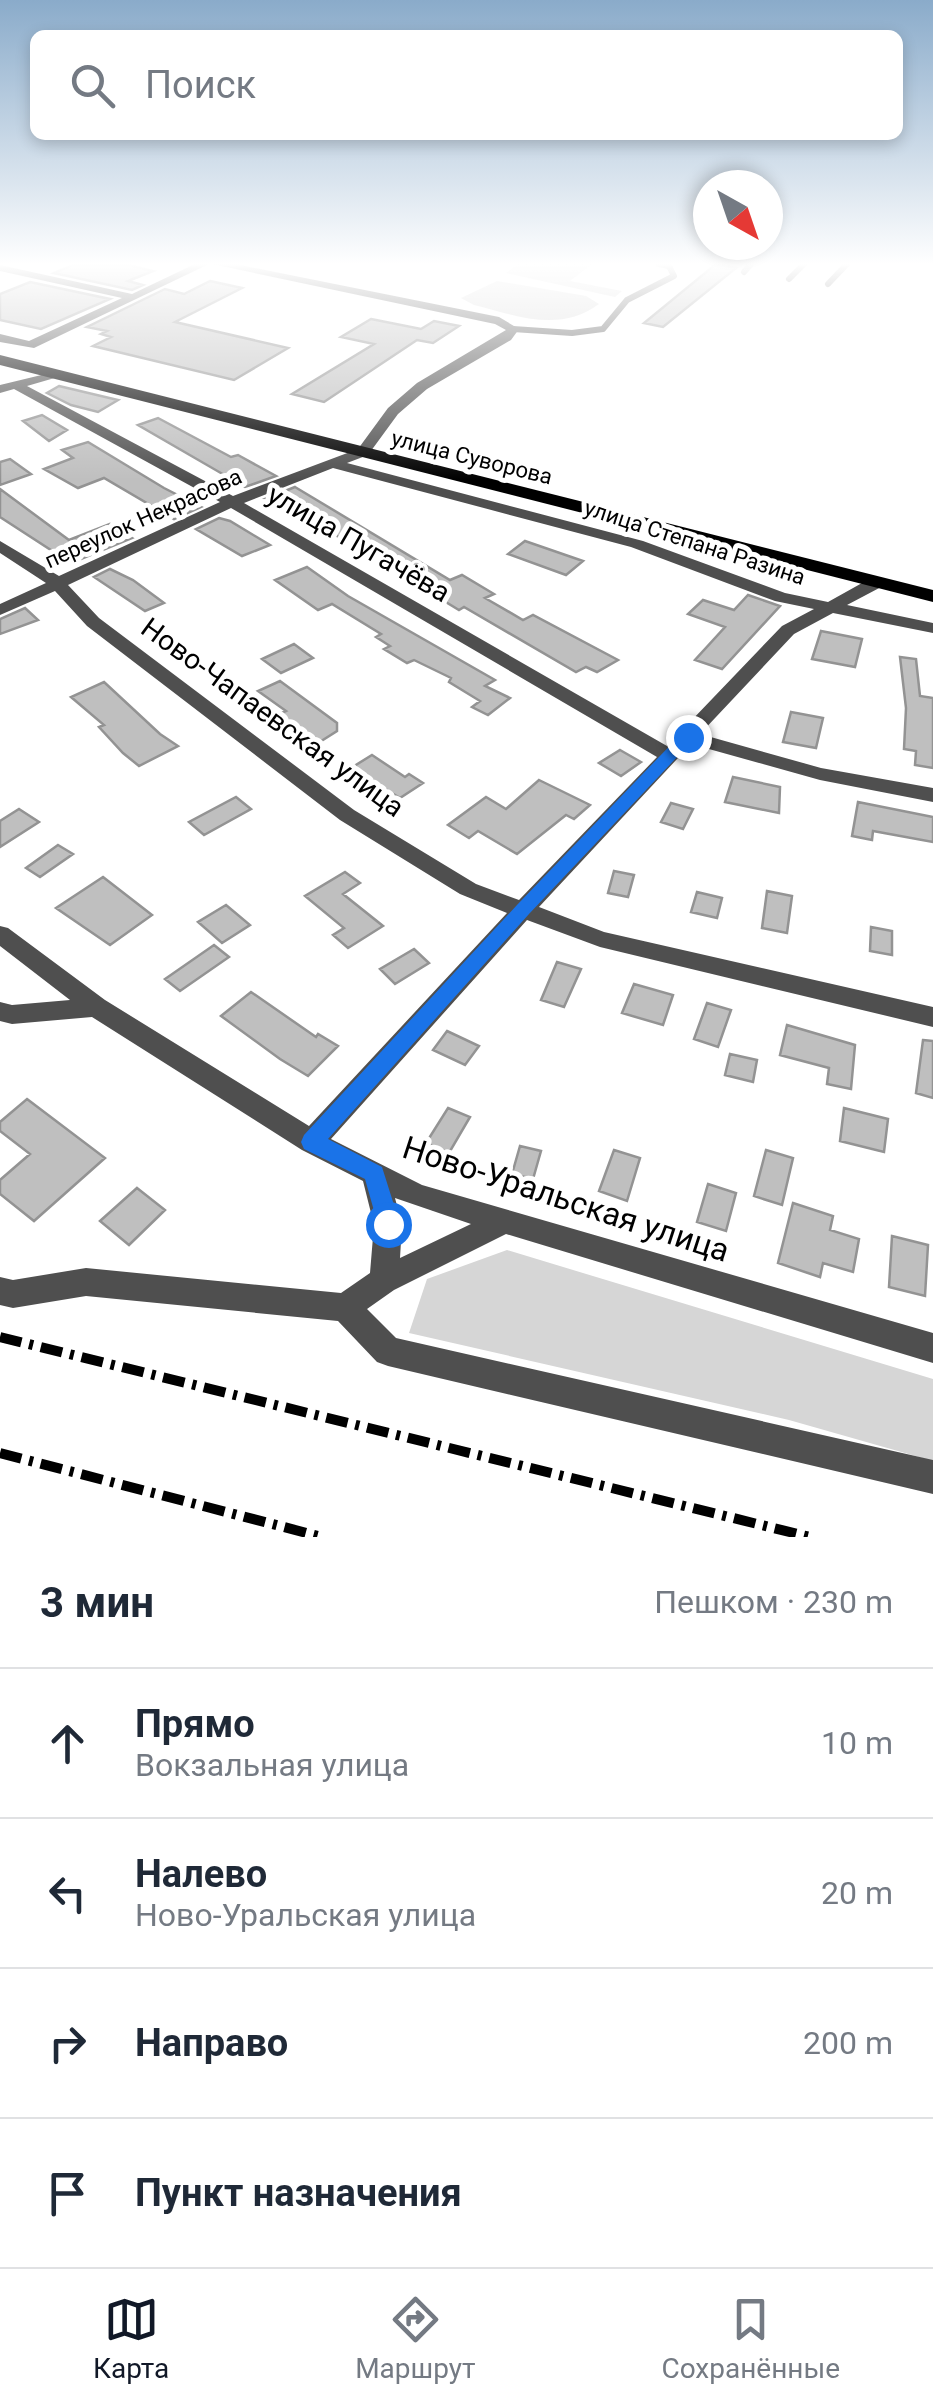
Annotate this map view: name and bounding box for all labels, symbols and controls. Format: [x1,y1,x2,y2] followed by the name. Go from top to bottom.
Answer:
[30,30,903,140] search box
[65,58,120,113] icon: search
[145,63,256,107] text: Поиск
[693,170,783,260] north arrow
[389,425,555,490] street label: улица Суворова
[41,464,246,573] street label: переулок Некрасова
[262,478,456,609] street label: улица Пугачёва
[581,495,808,590] street label: улица Степана Разина
[135,611,410,824] street label: Ново-Чапаевская улица
[666,715,712,761] route end
[398,1128,734,1270] street label: Ново-Уральская улица
[366,1202,412,1248] route start
[40,1578,154,1627] text: 3 мин
[654,1583,893,1621] text: Пешком · 230 m
[135,1702,255,1746] text: Прямо
[40,1716,95,1771] icon: ahead
[821,1724,893,1762] text: 10 m
[135,1746,409,1784] text: Вокзальная улица
[135,1852,267,1896] text: Налево
[40,1866,95,1921] icon: left
[821,1874,893,1912] text: 20 m
[135,1896,476,1934] text: Ново-Уральская улица
[40,2016,95,2071] icon: right
[135,2021,288,2065] text: Направо
[803,2024,893,2062] text: 200 m
[40,2166,95,2221] icon: arrive
[135,2171,462,2215] text: Пункт назначения
[93,2292,169,2385] tab: Карта
[355,2292,476,2385] tab: Маршрут
[661,2292,840,2385] tab: Сохранённые

